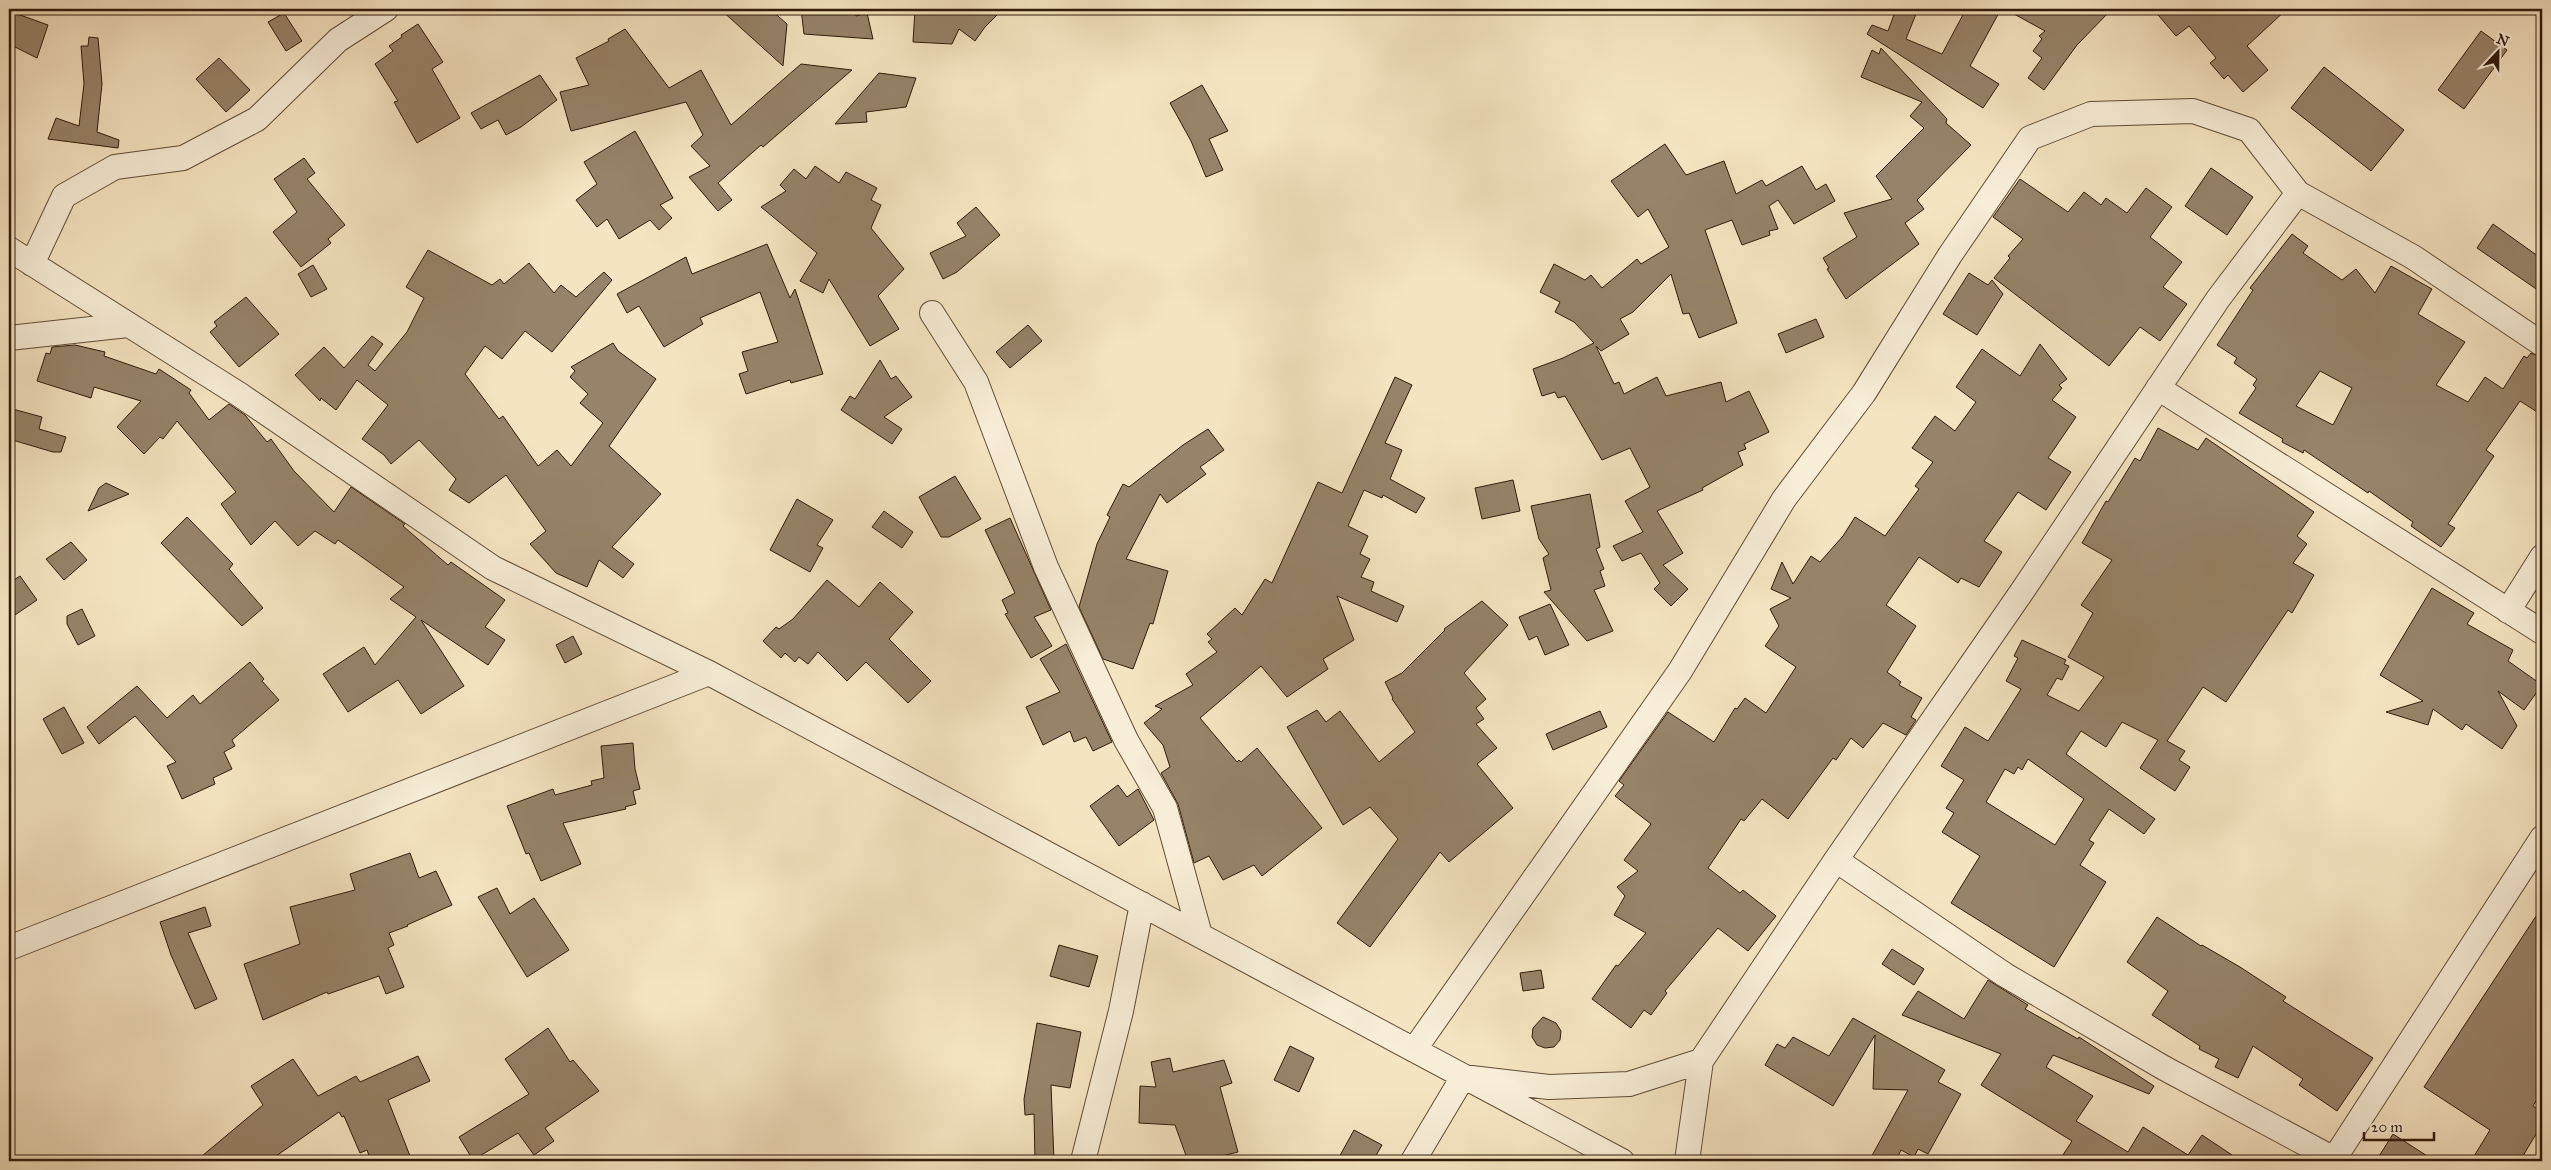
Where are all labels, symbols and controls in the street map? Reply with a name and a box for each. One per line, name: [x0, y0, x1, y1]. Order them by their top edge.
north arrow: [2474, 28, 2524, 78]
text: N: [2494, 30, 2511, 51]
scale bar: [2364, 1110, 2434, 1142]
text: 20 m: [2371, 1118, 2403, 1136]

